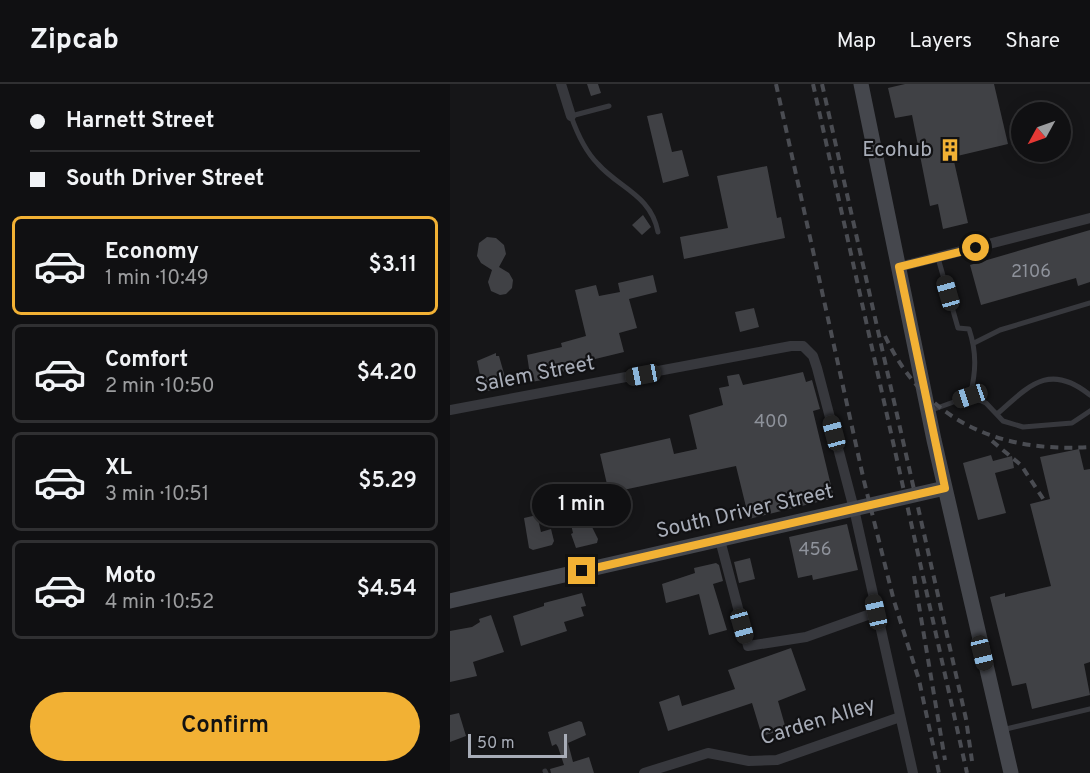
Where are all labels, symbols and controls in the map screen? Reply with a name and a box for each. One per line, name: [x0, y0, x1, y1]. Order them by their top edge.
text: Zipcab: [30, 23, 119, 59]
text: Map: [837, 28, 876, 55]
text: Layers: [909, 28, 972, 55]
text: Share: [1005, 28, 1060, 55]
north arrow: [1011, 102, 1071, 162]
map controls: [1011, 102, 1071, 162]
text: Harnett Street: [66, 108, 214, 135]
place label: Ecohub: [862, 137, 932, 164]
building icon: Ecohub: [937, 137, 963, 163]
text: South Driver Street: [66, 166, 264, 193]
route start: [962, 234, 989, 261]
icon: car: [33, 239, 87, 293]
text: Economy: [105, 239, 199, 266]
text: $3.11: [369, 252, 417, 279]
house number: 2106: [1011, 261, 1051, 284]
text: 1 min · 10:49: [105, 266, 209, 292]
car: [934, 273, 962, 313]
icon: car: [33, 347, 87, 401]
text: Comfort: [105, 347, 188, 374]
street label: Salem Street: [473, 350, 597, 400]
text: $4.20: [357, 360, 417, 387]
car: [624, 363, 662, 387]
text: 2 min · 10:50: [105, 374, 215, 400]
car: [950, 382, 990, 410]
house number: 400: [754, 411, 788, 434]
car: [821, 413, 847, 453]
icon: car: [33, 455, 87, 509]
text: XL: [105, 455, 132, 482]
text: $5.29: [358, 468, 417, 495]
street label: South Driver Street: [654, 478, 836, 546]
text: 3 min · 10:51: [105, 482, 209, 508]
callout: 1 min: [532, 484, 632, 526]
text: 1 min: [558, 492, 605, 518]
house number: 456: [798, 539, 832, 562]
route end: [568, 557, 595, 584]
icon: car: [33, 563, 87, 617]
text: Moto: [105, 563, 156, 590]
text: $4.54: [357, 576, 417, 603]
text: 4 min · 10:52: [105, 590, 214, 616]
car: [863, 592, 889, 632]
car: [728, 606, 756, 646]
car: [969, 633, 995, 673]
button: Confirm: [30, 692, 420, 761]
street label: Carden Alley: [757, 692, 879, 752]
scale bar: [468, 731, 567, 758]
text: 50 m: [477, 734, 515, 754]

